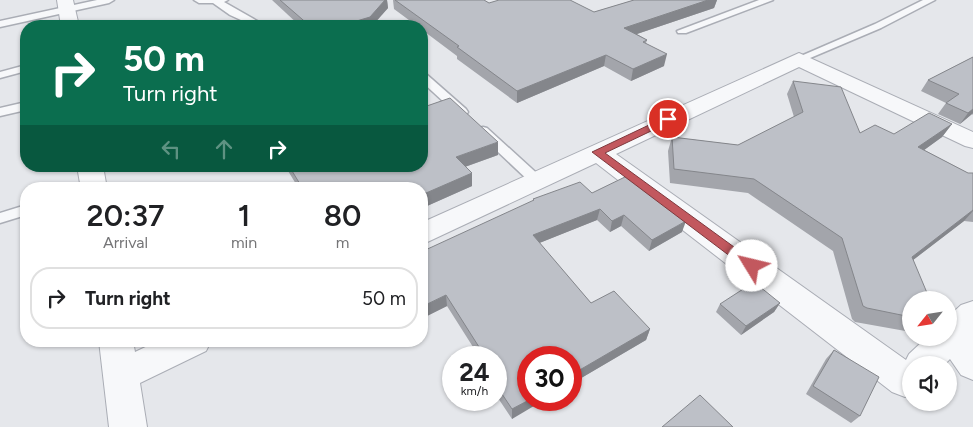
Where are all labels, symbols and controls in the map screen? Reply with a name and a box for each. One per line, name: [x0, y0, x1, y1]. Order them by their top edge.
text: 50 m: [123, 38, 205, 80]
icon: right: [40, 40, 105, 105]
text: Turn right: [123, 80, 218, 107]
pin: [647, 98, 689, 140]
icon: arrive: [654, 105, 682, 133]
icon: left: [157, 135, 185, 163]
icon: ahead: [210, 135, 238, 163]
icon: right: [263, 135, 291, 163]
text: 20:37: [87, 197, 164, 234]
text: 1: [238, 197, 250, 234]
text: 80: [324, 197, 361, 234]
text: Arrival: [103, 233, 148, 252]
text: min: [231, 233, 257, 252]
text: m: [336, 233, 349, 252]
position arrow: [725, 239, 777, 291]
icon: right: [42, 284, 70, 312]
text: Turn right: [85, 287, 171, 310]
text: 50 m: [362, 287, 406, 310]
north arrow: [902, 291, 958, 346]
map controls: [902, 291, 957, 411]
speed limit sign: 30: [517, 346, 582, 411]
button: sound: [902, 356, 957, 411]
text: 24: [459, 357, 490, 387]
text: km/h: [461, 384, 488, 398]

